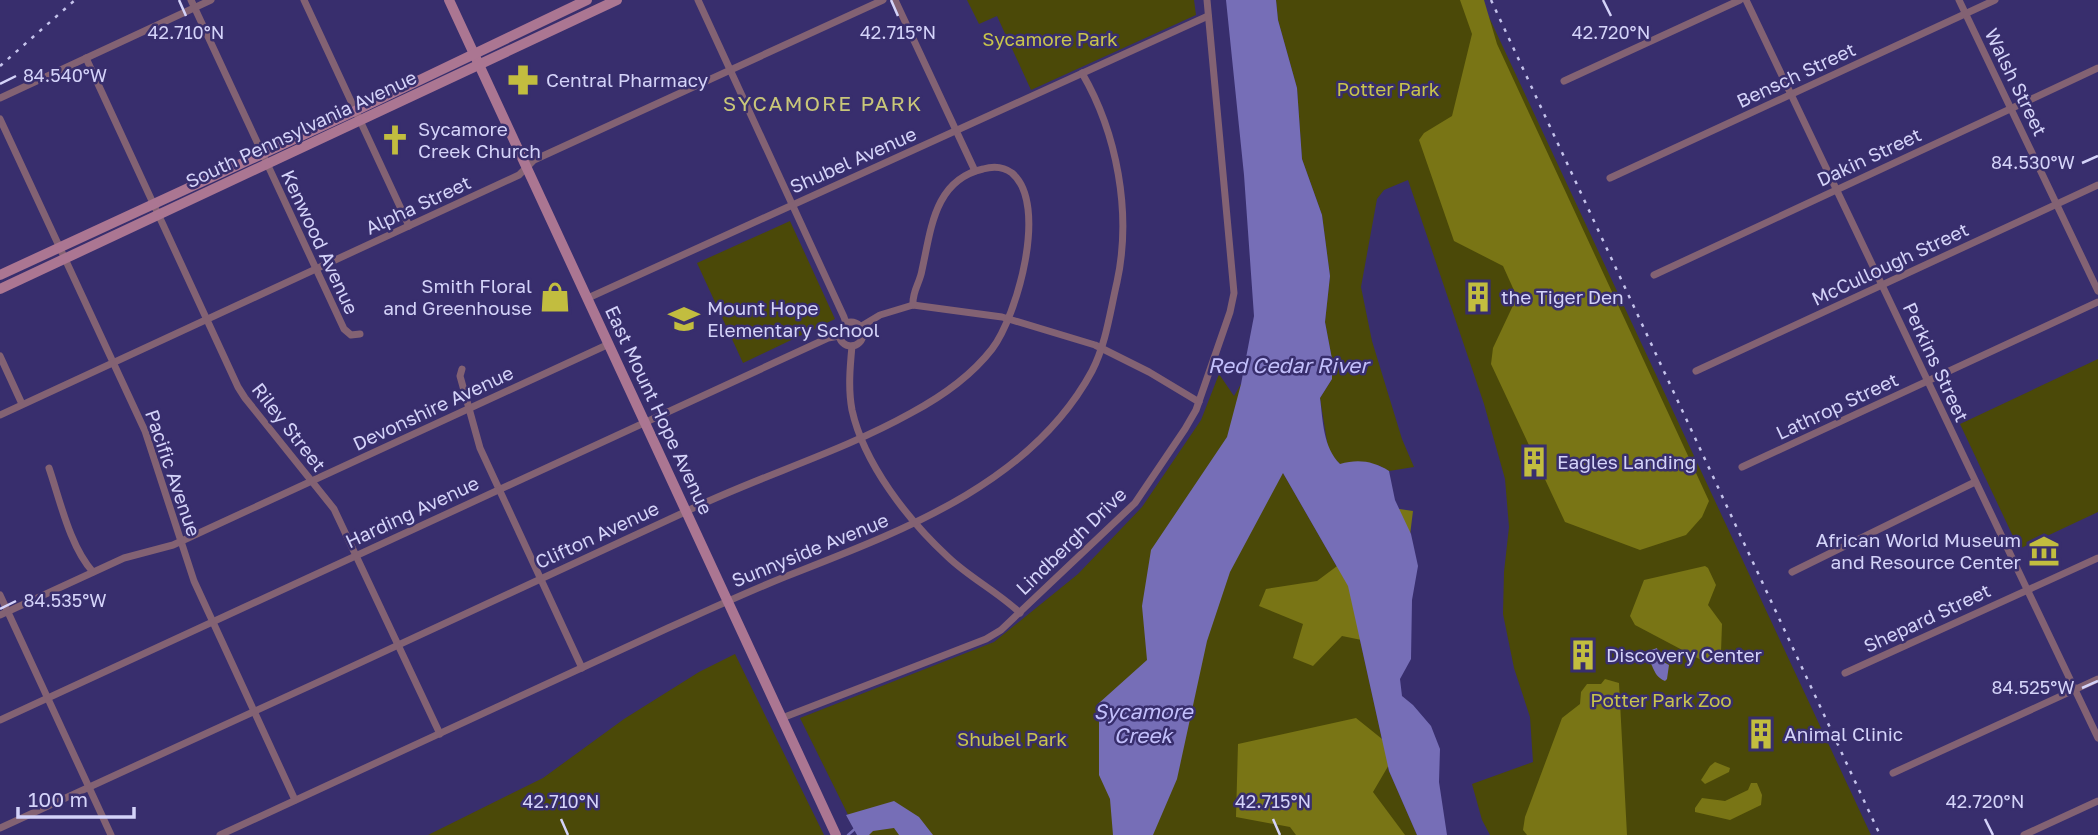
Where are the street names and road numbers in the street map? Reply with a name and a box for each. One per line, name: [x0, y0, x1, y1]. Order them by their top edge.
street label: Walsh Street: [1980, 24, 2052, 139]
street label: Bensch Street: [1733, 37, 1859, 112]
street label: South Pennsylvania Avenue: [182, 65, 420, 192]
street label: Shubel Avenue: [786, 121, 920, 198]
street label: Dakin Street: [1813, 122, 1925, 191]
street label: Kenwood Avenue: [277, 166, 364, 318]
street label: Alpha Street: [361, 170, 474, 239]
street label: McCullough Street: [1808, 217, 1972, 310]
street label: Perkins Street: [1899, 298, 1974, 425]
street label: East Mount Hope Avenue: [601, 302, 718, 518]
street label: Devonshire Avenue: [349, 360, 517, 455]
street label: Lathrop Street: [1772, 367, 1902, 444]
street label: Riley Street: [248, 378, 331, 476]
street label: Pacific Avenue: [141, 406, 206, 539]
street label: Harding Avenue: [342, 471, 482, 552]
street label: Lindbergh Drive: [1011, 482, 1131, 599]
street label: Clifton Avenue: [531, 496, 662, 573]
street label: Sunnyside Avenue: [728, 508, 892, 591]
street label: Shepard Street: [1860, 578, 1994, 657]

